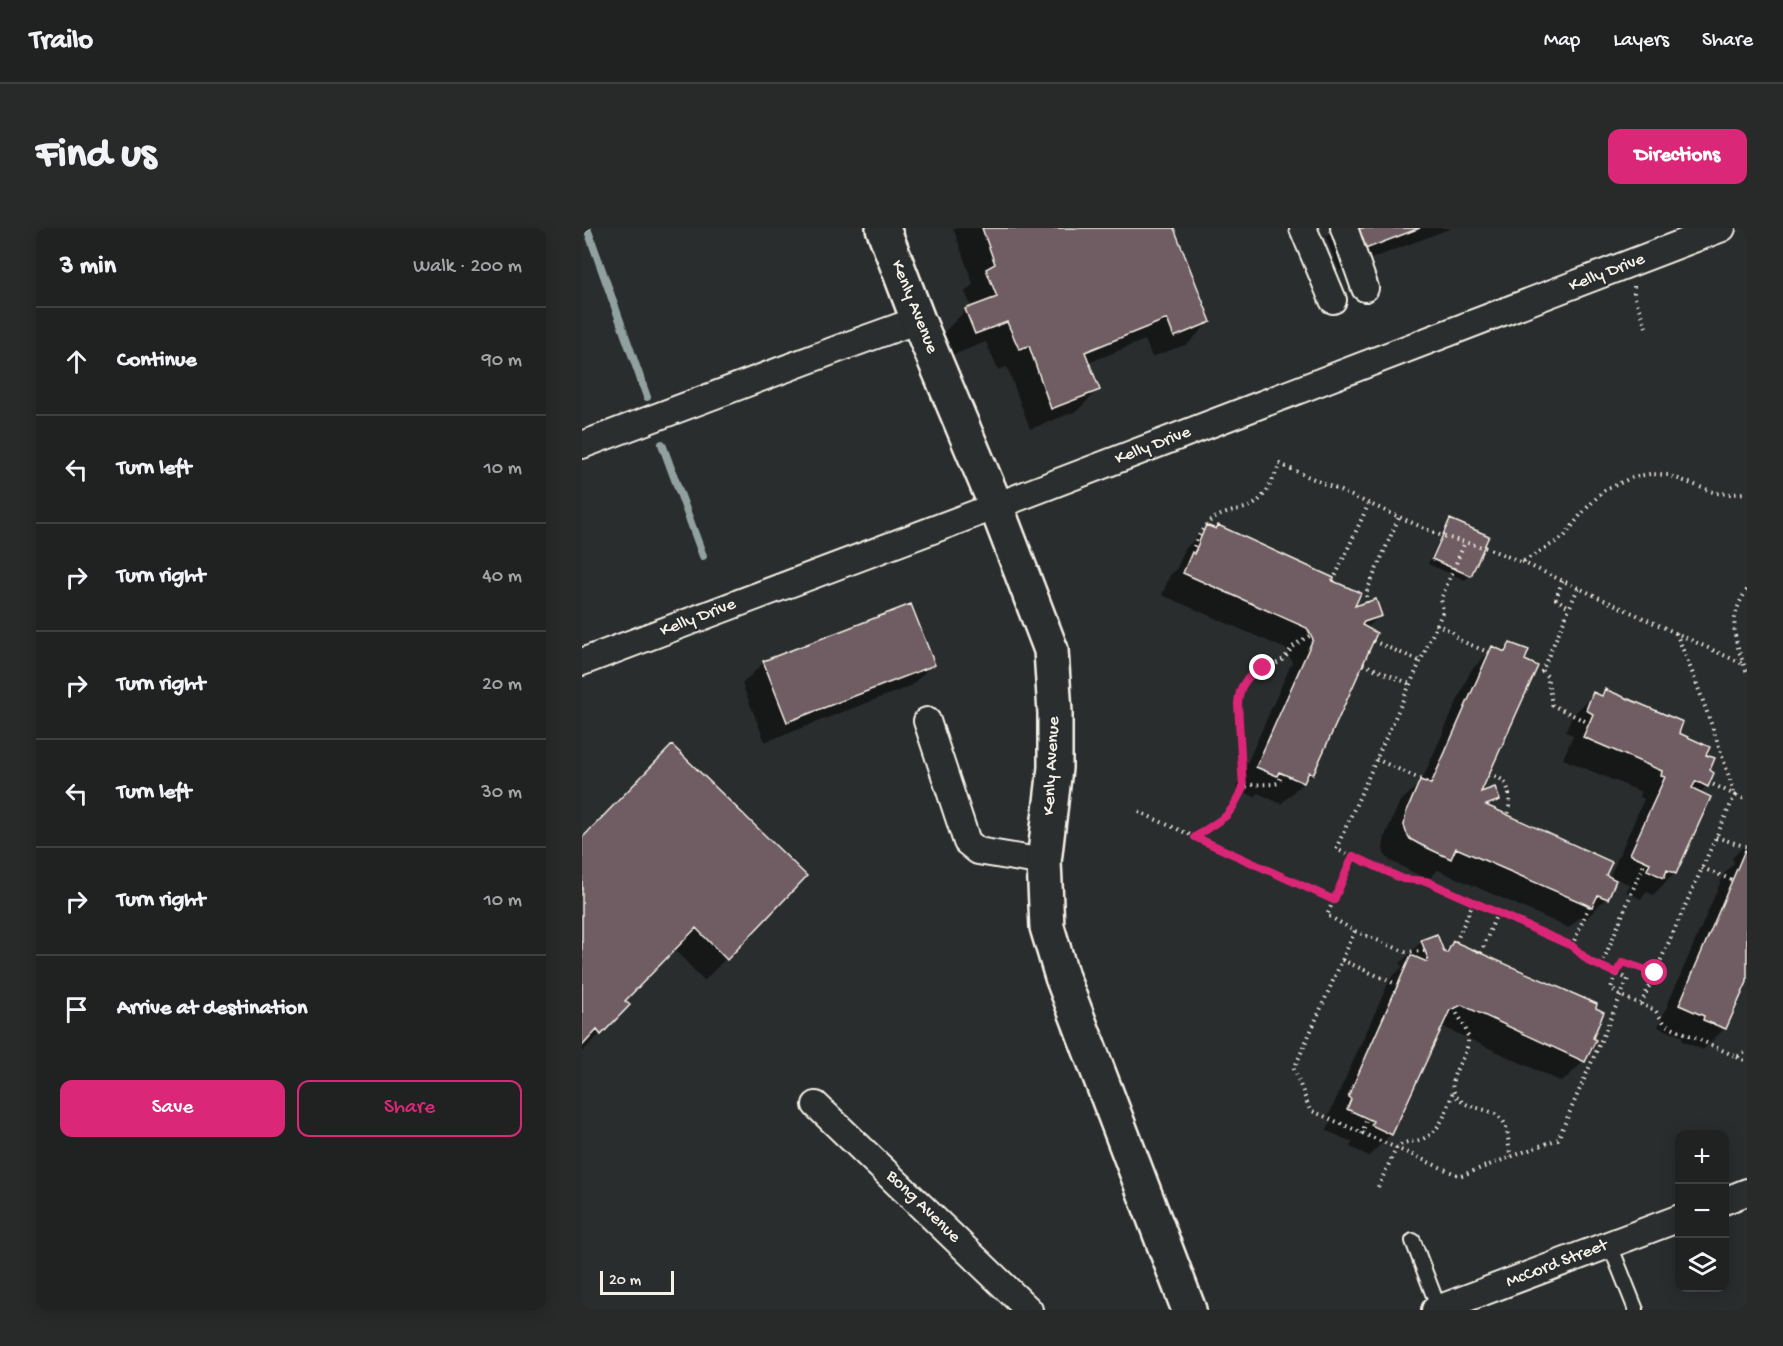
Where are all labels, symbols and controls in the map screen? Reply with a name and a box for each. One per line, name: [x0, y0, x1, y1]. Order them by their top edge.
text: Trailo: [30, 25, 93, 58]
text: Map: [1544, 29, 1580, 54]
text: Layers: [1613, 29, 1669, 54]
text: Share: [1702, 29, 1753, 54]
button: Directions: [1608, 129, 1747, 184]
text: Find us: [36, 132, 156, 181]
street label: Kelly Drive: [1566, 249, 1649, 297]
text: 3 min: [60, 252, 116, 283]
text: Walk · 200 m: [413, 256, 522, 279]
street label: Kenly Avenue: [886, 257, 943, 357]
icon: ahead: [60, 345, 93, 378]
text: Continue: [117, 348, 197, 374]
text: 90 m: [482, 350, 522, 373]
street label: Kelly Drive: [1112, 422, 1195, 470]
icon: left: [60, 453, 93, 486]
text: Turn left: [117, 456, 191, 482]
text: 10 m: [484, 458, 522, 481]
icon: right: [60, 561, 93, 594]
text: Turn right: [117, 564, 205, 590]
text: 40 m: [482, 566, 522, 589]
street label: Kelly Drive: [657, 594, 740, 642]
route end: [1249, 654, 1275, 680]
icon: right: [60, 669, 93, 702]
text: Turn right: [117, 672, 205, 698]
text: 20 m: [482, 674, 522, 697]
street label: Kenly Avenue: [1039, 715, 1065, 816]
icon: left: [60, 777, 93, 810]
text: Turn left: [117, 780, 191, 806]
text: 30 m: [481, 782, 522, 805]
icon: right: [60, 885, 93, 918]
text: Turn right: [117, 888, 205, 914]
text: 10 m: [484, 890, 522, 913]
route start: [1641, 959, 1667, 985]
icon: arrive: [60, 993, 93, 1026]
text: Arrive at destination: [117, 996, 307, 1022]
button: Save: [60, 1080, 285, 1137]
button: Share: [297, 1080, 522, 1137]
map controls: [1675, 1130, 1729, 1292]
button: +: [1675, 1130, 1729, 1184]
street label: Bong Avenue: [881, 1166, 965, 1248]
button: −: [1675, 1184, 1729, 1238]
street label: McCord Street: [1503, 1234, 1612, 1293]
button: layers: [1675, 1238, 1729, 1292]
scale bar: [600, 1268, 674, 1296]
text: 20 m: [609, 1272, 641, 1291]

